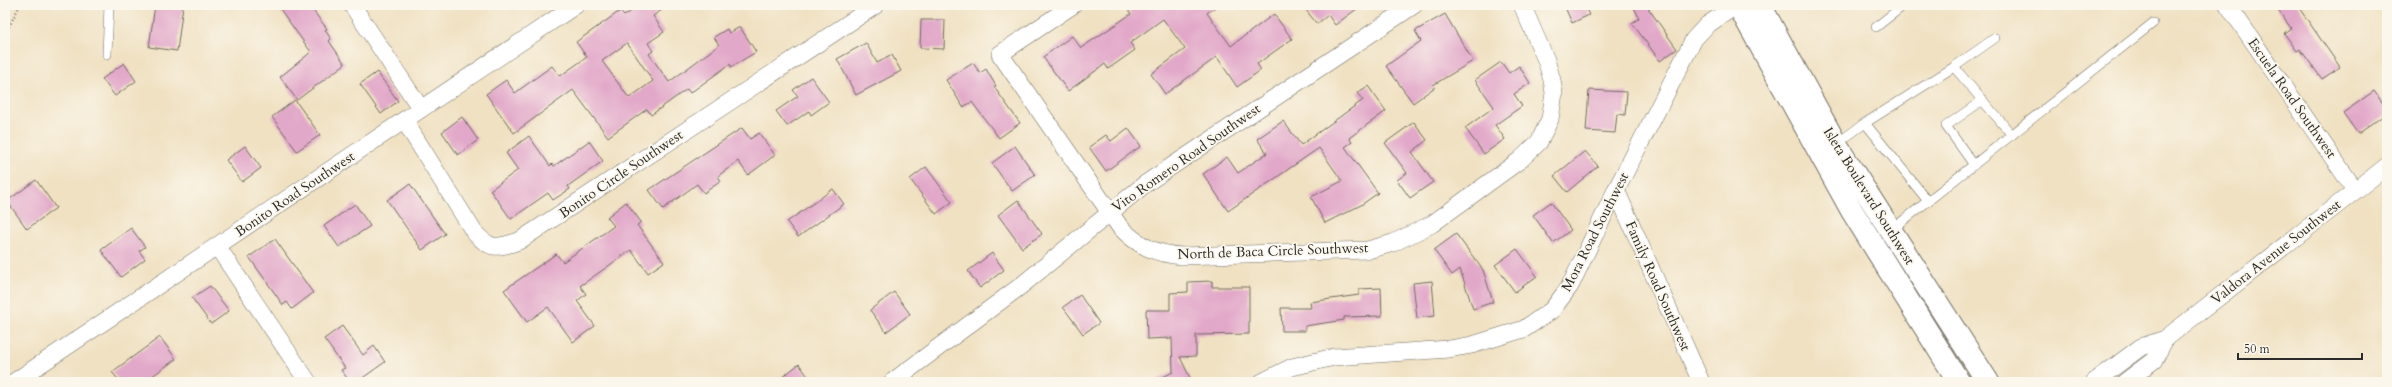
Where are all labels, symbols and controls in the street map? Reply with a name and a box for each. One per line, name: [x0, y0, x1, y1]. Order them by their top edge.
street label: Escuela Road Southwest: [2243, 34, 2341, 162]
street label: Vito Romero Road Southwest: [1108, 99, 1265, 217]
street label: Isleta Boulevard Southwest: [1819, 124, 1919, 269]
street label: Bonito Circle Southwest: [555, 125, 687, 223]
street label: Bonito Road Southwest: [232, 147, 359, 241]
street label: Mora Road Southwest: [1557, 169, 1634, 295]
street label: Valdora Avenue Southwest: [2207, 195, 2345, 309]
street label: Family Road Southwest: [1621, 218, 1695, 354]
street label: North de Baca Circle Southwest: [1177, 238, 1369, 264]
scale bar: [2238, 335, 2362, 361]
text: 50 m: [2244, 341, 2271, 357]

